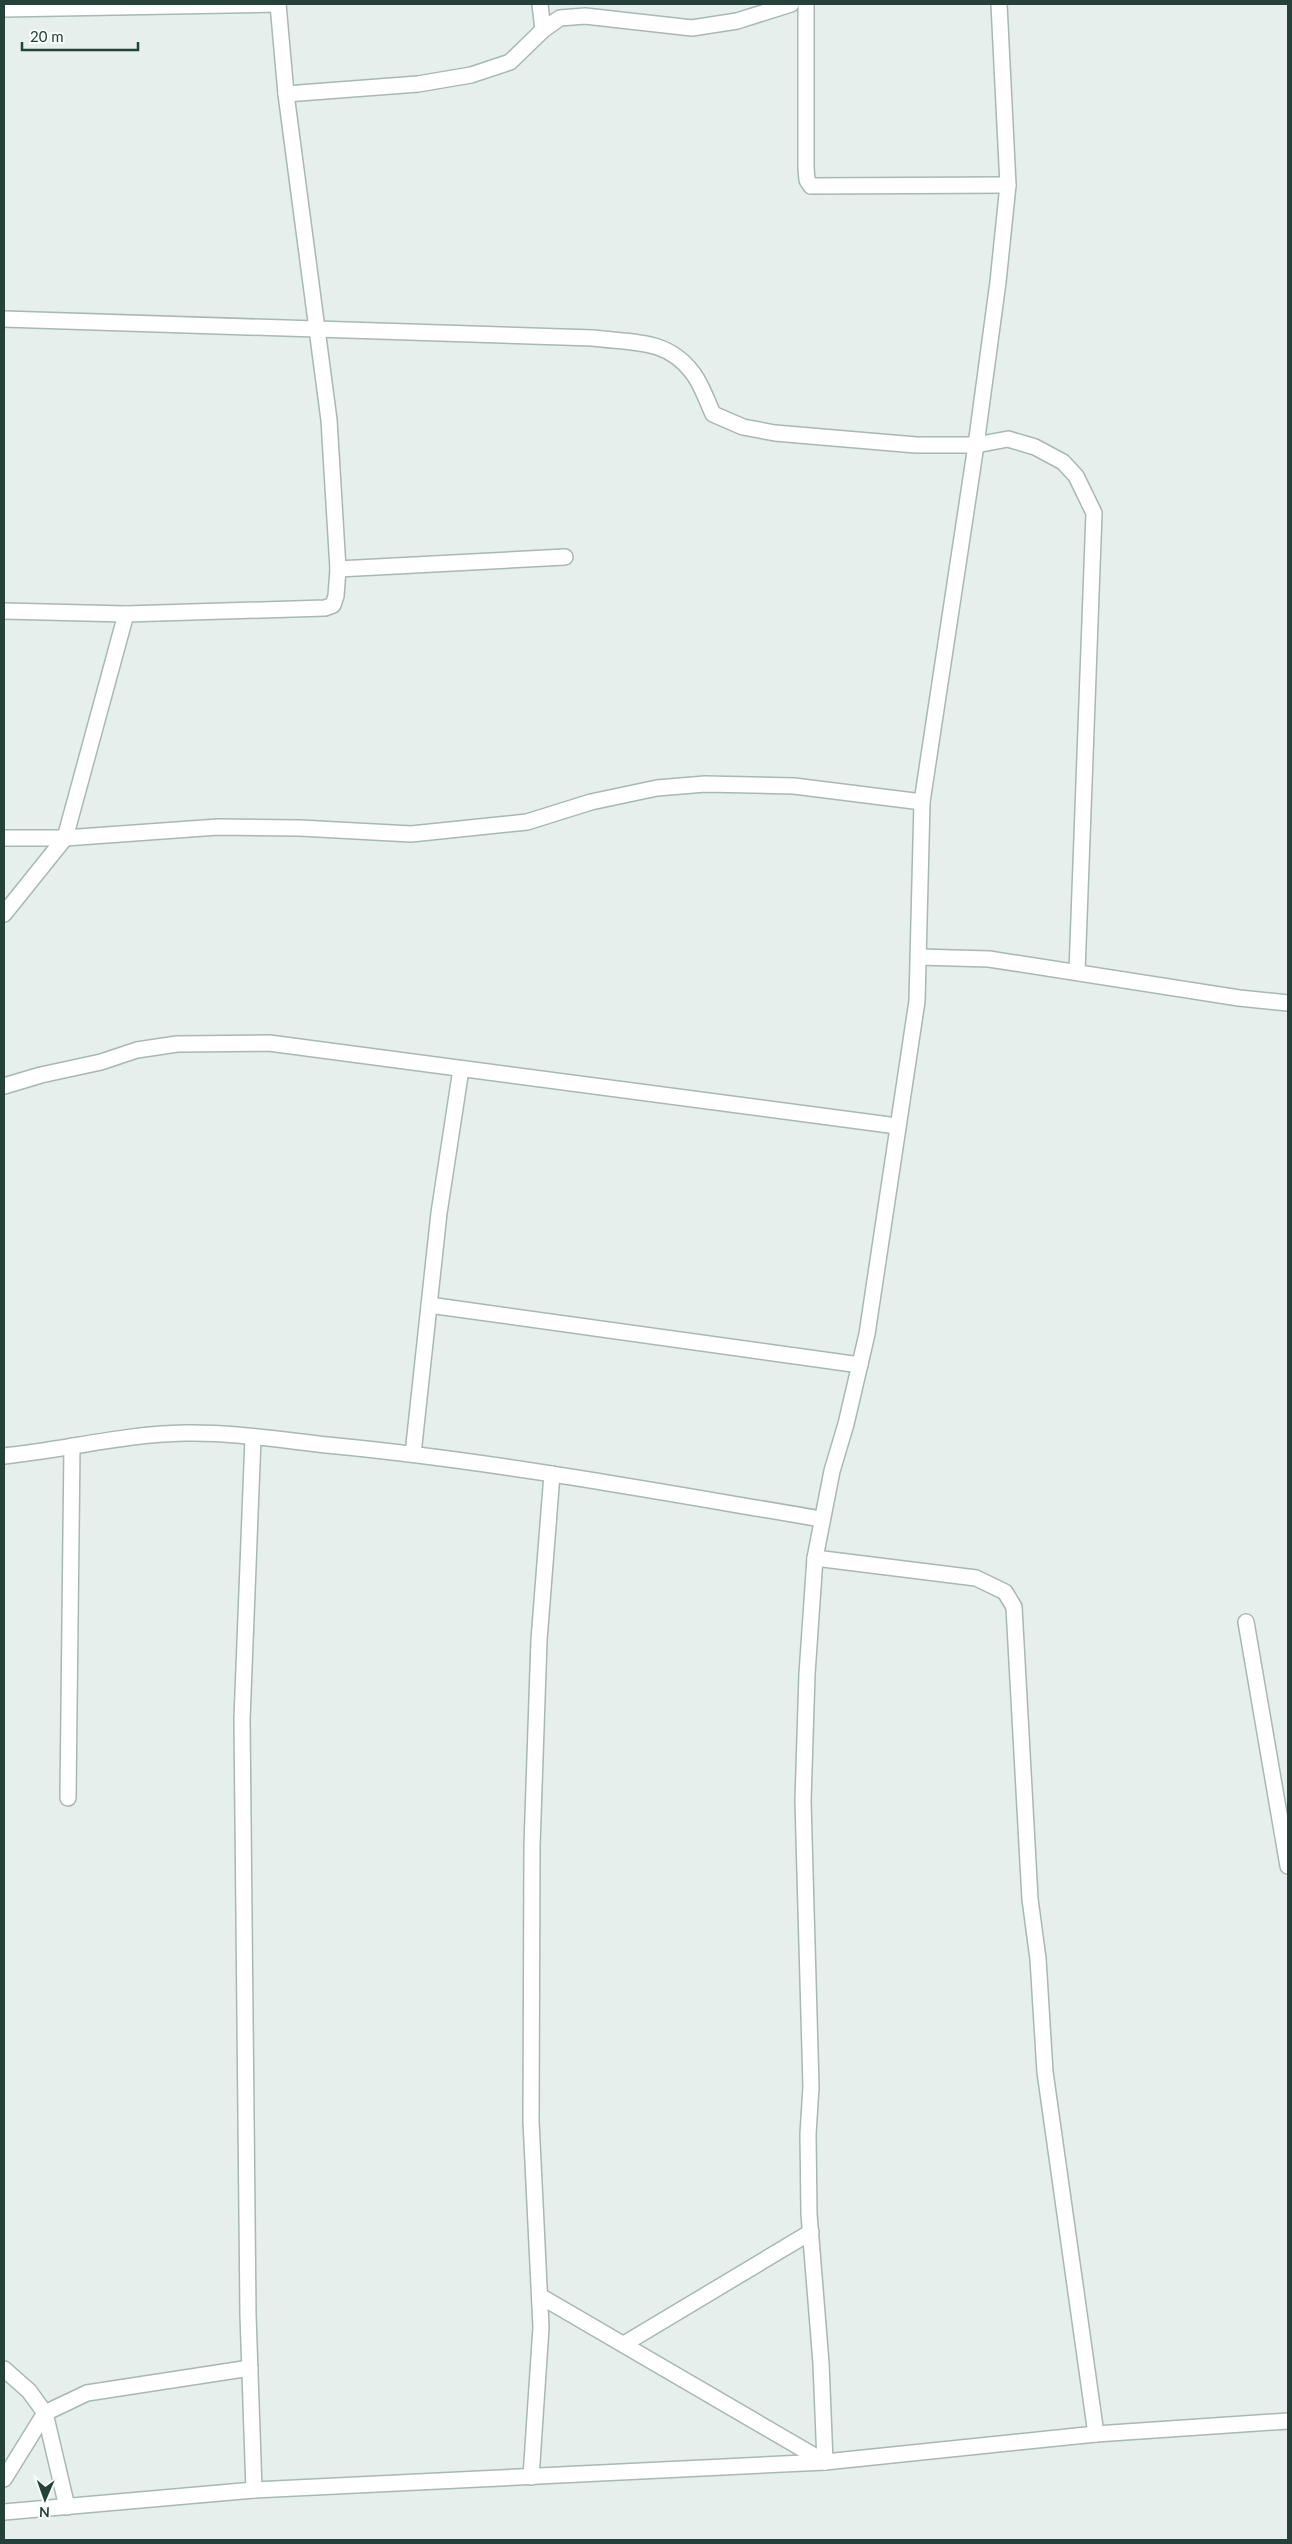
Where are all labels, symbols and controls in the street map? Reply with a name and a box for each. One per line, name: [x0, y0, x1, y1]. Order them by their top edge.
scale bar: [22, 20, 139, 52]
text: 20 m: [30, 27, 64, 45]
north arrow: [20, 2474, 70, 2524]
text: N: [39, 2504, 50, 2521]

